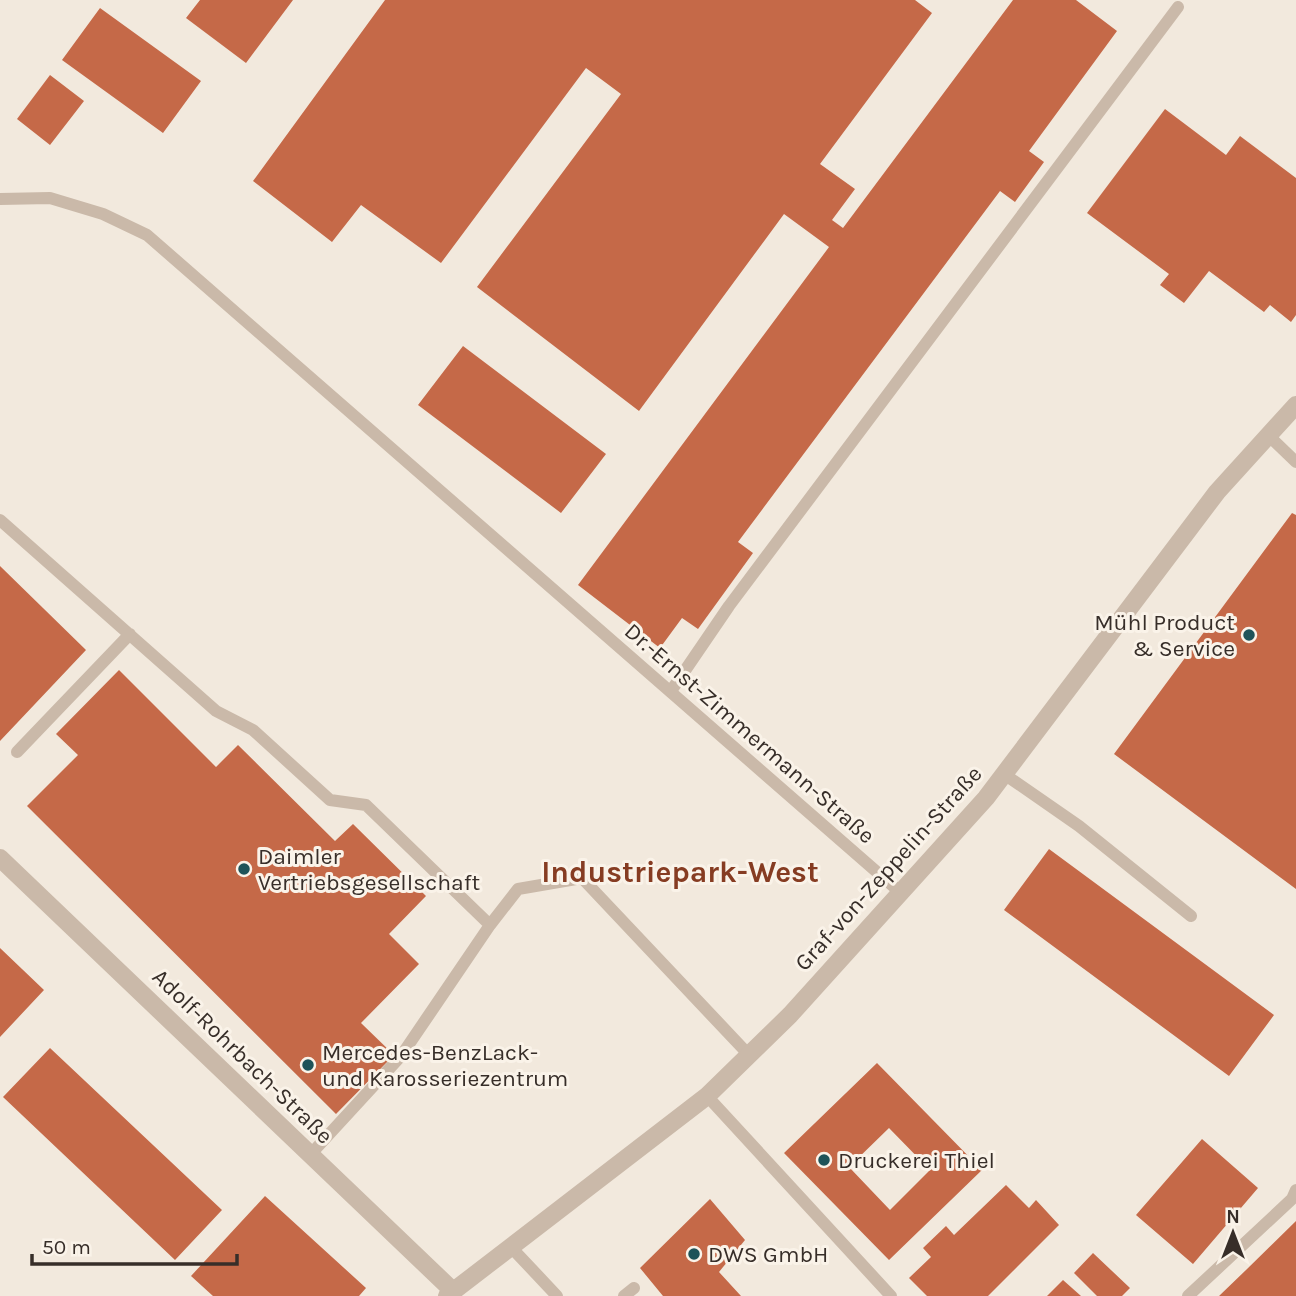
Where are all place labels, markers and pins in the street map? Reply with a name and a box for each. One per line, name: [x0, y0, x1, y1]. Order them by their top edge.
place label: Mühl Product & Service: [1094, 609, 1235, 662]
marker: Mühl Product & Service: [1241, 627, 1257, 643]
place label: Daimler Vertriebsgesellschaft: [258, 843, 481, 896]
marker: Daimler Vertriebsgesellschaft: [236, 861, 252, 877]
place label: Mercedes-BenzLack- und Karosseriezentrum: [322, 1039, 568, 1092]
marker: Mercedes-BenzLack- und Karosseriezentrum: [300, 1057, 316, 1073]
place label: Druckerei Thiel: [838, 1147, 995, 1174]
marker: Druckerei Thiel: [816, 1152, 832, 1168]
place label: DWS GmbH: [708, 1241, 828, 1268]
marker: DWS GmbH: [686, 1246, 702, 1262]

